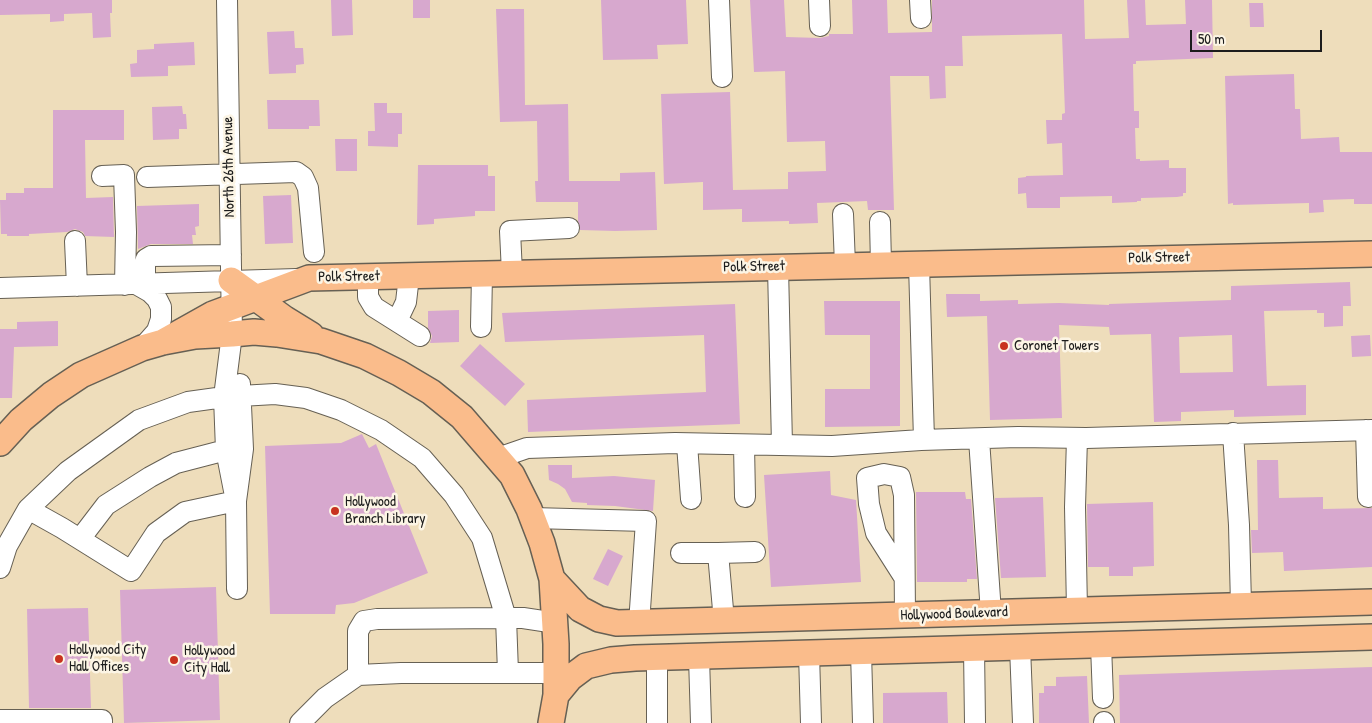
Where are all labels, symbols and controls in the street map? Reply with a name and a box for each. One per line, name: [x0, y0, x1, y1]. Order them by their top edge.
scale bar: [1192, 20, 1324, 52]
text: 50 m: [1198, 28, 1225, 49]
street label: North 26th Avenue: [219, 117, 239, 217]
street label: Polk Street: [1128, 248, 1190, 268]
street label: Polk Street: [723, 257, 785, 277]
street label: Polk Street: [318, 267, 380, 287]
place label: Coronet Towers: [1014, 337, 1099, 355]
marker: Coronet Towers: [998, 340, 1010, 352]
place label: Hollywood Branch Library: [345, 493, 426, 528]
marker: Hollywood Branch Library: [329, 505, 341, 517]
street label: Hollywood Boulevard: [900, 603, 1008, 625]
place label: Hollywood City Hall Offices: [69, 641, 146, 676]
place label: Hollywood City Hall: [184, 642, 235, 677]
marker: Hollywood City Hall Offices: [53, 653, 65, 665]
marker: Hollywood City Hall: [168, 654, 180, 666]

